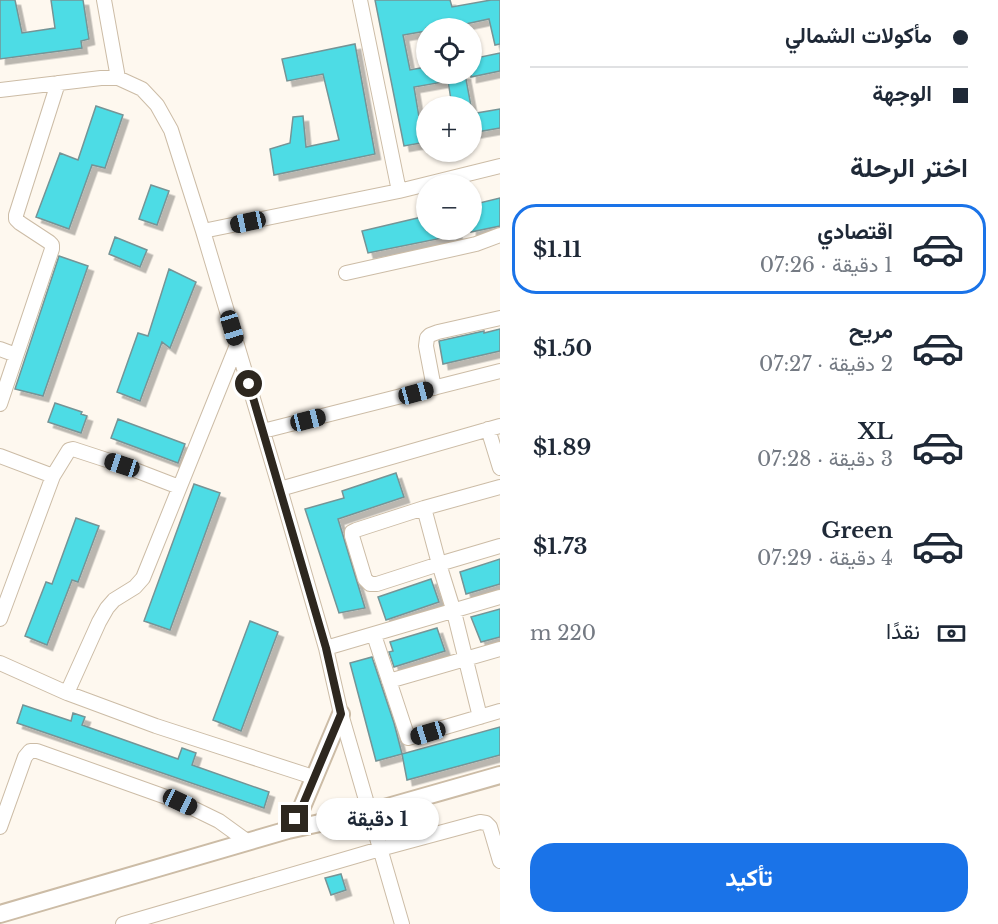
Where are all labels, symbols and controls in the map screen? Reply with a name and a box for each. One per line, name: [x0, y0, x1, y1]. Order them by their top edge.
map controls: [416, 18, 482, 240]
button: locate: [416, 18, 482, 84]
text: مأكولات الشمالي: [785, 22, 932, 49]
text: الوجهة: [872, 80, 932, 107]
button: +: [416, 96, 482, 162]
text: اختر الرحلة: [850, 151, 968, 184]
button: −: [416, 174, 482, 240]
car: [229, 209, 267, 235]
text: اقتصادي: [817, 218, 893, 245]
icon: car: [911, 222, 965, 276]
text: $1.11: [533, 236, 582, 263]
text: 1 دقيقة · 07:26: [760, 253, 893, 277]
car: [218, 308, 246, 348]
text: مريح: [849, 317, 893, 344]
icon: car: [911, 321, 965, 375]
text: $1.50: [533, 335, 592, 362]
text: 2 دقيقة · 07:27: [759, 352, 893, 376]
route start: [235, 370, 262, 397]
car: [396, 380, 436, 406]
car: [288, 407, 328, 433]
text: XL: [858, 418, 893, 445]
icon: car: [911, 420, 965, 474]
text: $1.89: [533, 434, 591, 461]
text: 3 دقيقة · 07:28: [757, 447, 893, 471]
car: [102, 451, 142, 479]
text: Green: [821, 517, 893, 544]
icon: car: [911, 519, 965, 573]
text: $1.73: [533, 533, 588, 560]
text: 4 دقيقة · 07:29: [757, 546, 893, 570]
icon: cash: [935, 617, 968, 650]
text: نقدًا: [886, 618, 920, 645]
text: 220 m: [530, 621, 596, 645]
car: [408, 719, 448, 747]
car: [160, 786, 200, 818]
callout: 1 دقيقة: [316, 798, 439, 840]
route end: [281, 805, 308, 832]
text: 1 دقيقة: [347, 807, 408, 831]
button: تأكيد: [530, 843, 968, 912]

